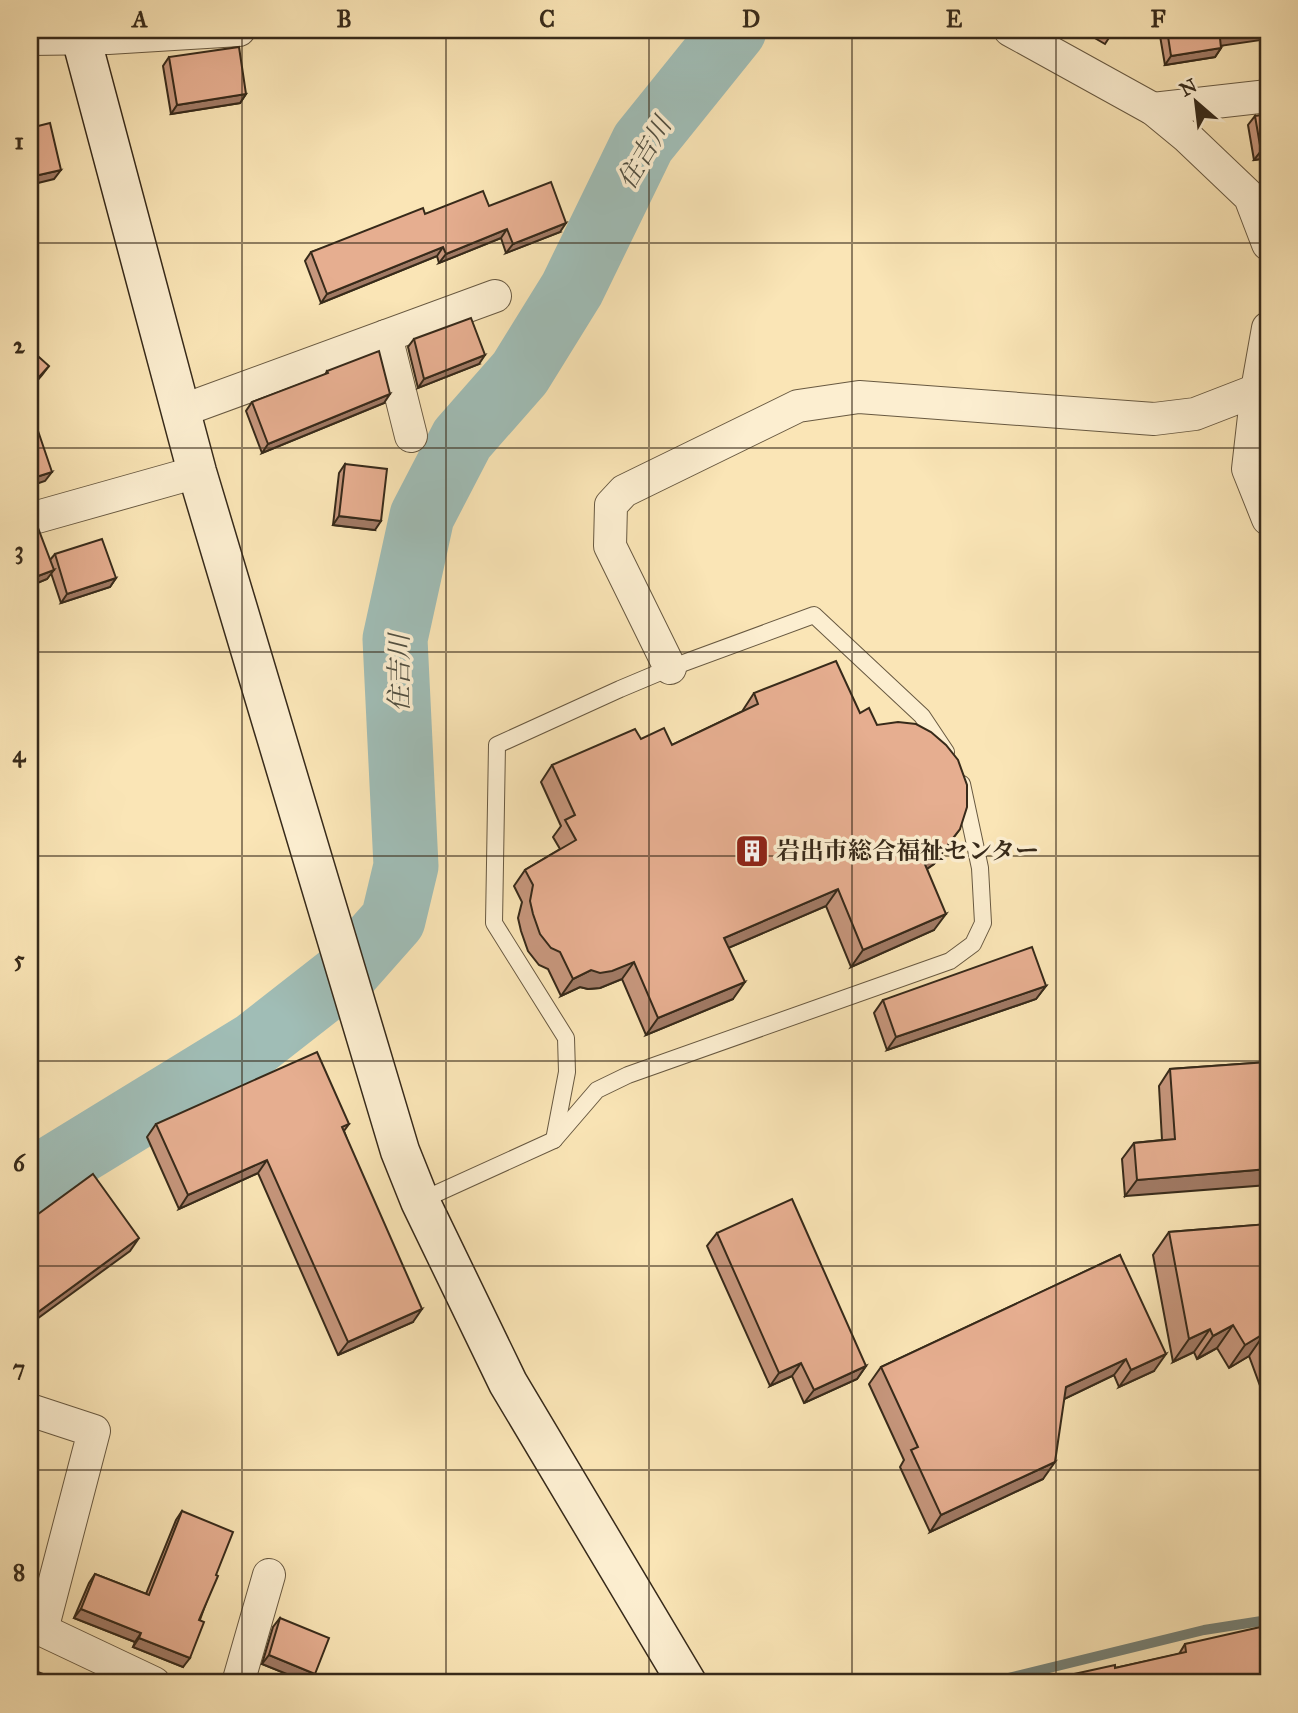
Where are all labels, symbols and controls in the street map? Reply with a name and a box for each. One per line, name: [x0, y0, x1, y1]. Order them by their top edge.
text: A: [130, 5, 148, 33]
text: B: [336, 5, 352, 33]
text: C: [539, 5, 555, 33]
text: D: [742, 5, 760, 33]
text: E: [946, 5, 963, 33]
text: F: [1150, 5, 1166, 33]
north arrow: [1162, 66, 1232, 136]
text: N: [1176, 73, 1201, 101]
water label: 住吉川: [610, 109, 679, 195]
text: 1: [14, 127, 24, 155]
text: 2: [13, 331, 25, 359]
text: 3: [14, 536, 24, 565]
water label: 住吉川: [383, 631, 415, 712]
text: 4: [13, 740, 27, 768]
building icon: 岩出市総合福祉センター: [733, 832, 771, 870]
place label: 岩出市総合福祉センター: [776, 836, 1039, 866]
text: 5: [14, 945, 25, 973]
text: 6: [13, 1149, 26, 1177]
text: 7: [13, 1354, 25, 1382]
text: 8: [13, 1558, 25, 1586]

